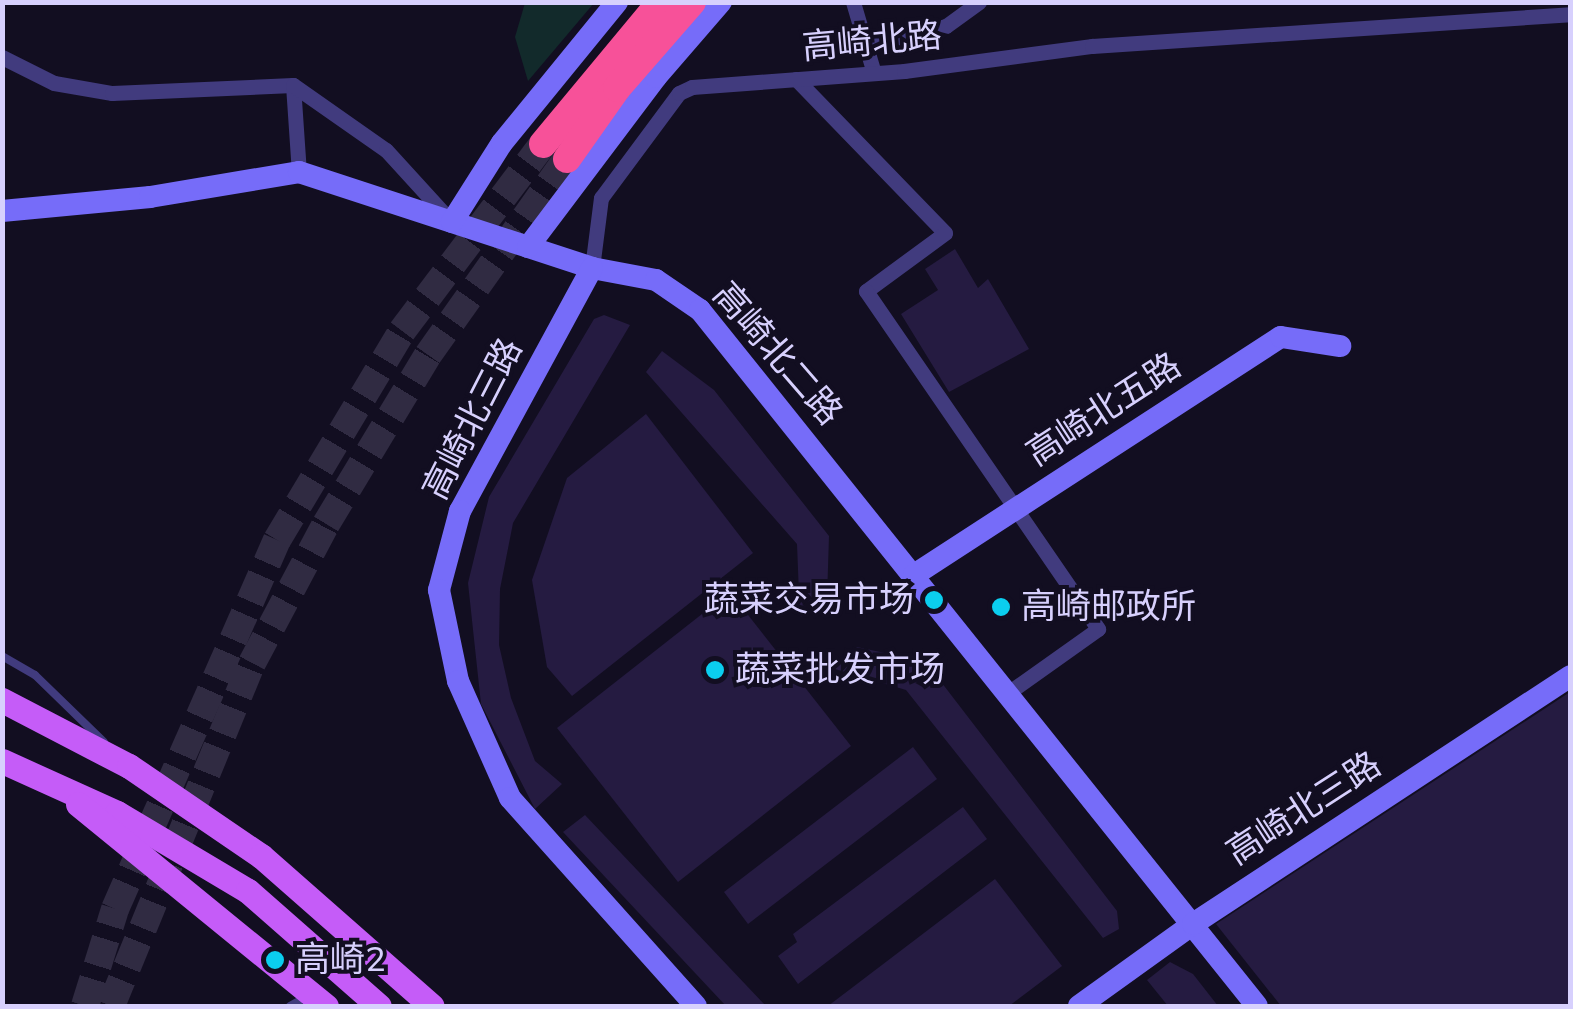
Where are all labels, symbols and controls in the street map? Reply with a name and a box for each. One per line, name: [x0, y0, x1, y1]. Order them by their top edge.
street label: 高崎北路: [800, 15, 944, 69]
street label: 高崎北二路: [704, 274, 850, 434]
street label: 高崎北三路: [415, 332, 531, 506]
street label: 高崎北五路: [1019, 345, 1189, 475]
place label: 蔬菜交易市场: [704, 579, 914, 621]
place label: 高崎邮政所: [1021, 586, 1196, 628]
marker: 蔬菜交易市场: [923, 589, 945, 611]
marker: 高崎邮政所: [990, 596, 1012, 618]
place label: 蔬菜批发市场: [735, 649, 945, 691]
marker: 蔬菜批发市场: [704, 659, 726, 681]
street label: 高崎北三路: [1219, 744, 1389, 874]
place label: 高崎2: [295, 939, 386, 981]
marker: 高崎2: [264, 949, 286, 971]

